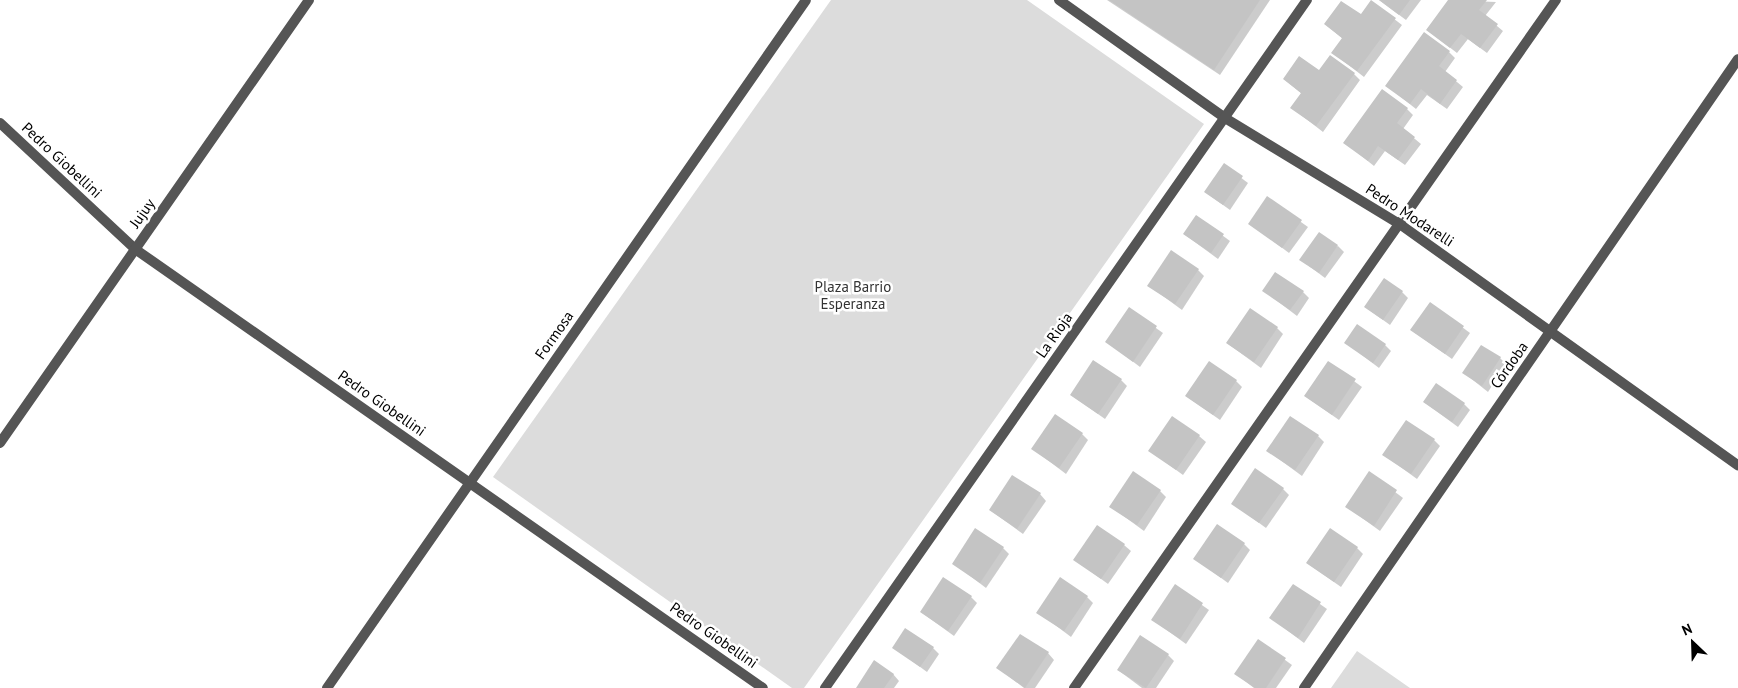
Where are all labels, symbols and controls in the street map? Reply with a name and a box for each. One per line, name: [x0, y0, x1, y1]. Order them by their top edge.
street label: Pedro Giobellini: [18, 118, 106, 202]
street label: Pedro Modarelli: [1362, 180, 1458, 250]
street label: Jujuy: [126, 195, 158, 231]
park label: Plaza Barrio Esperanza: [815, 277, 891, 312]
street label: Formosa: [531, 307, 577, 363]
street label: La Rioja: [1032, 309, 1076, 361]
street label: Córdoba: [1486, 338, 1532, 392]
street label: Pedro Giobellini: [335, 366, 429, 440]
street label: Pedro Giobellini: [667, 598, 761, 672]
north arrow: [1668, 618, 1718, 668]
text: N: [1679, 619, 1695, 639]

